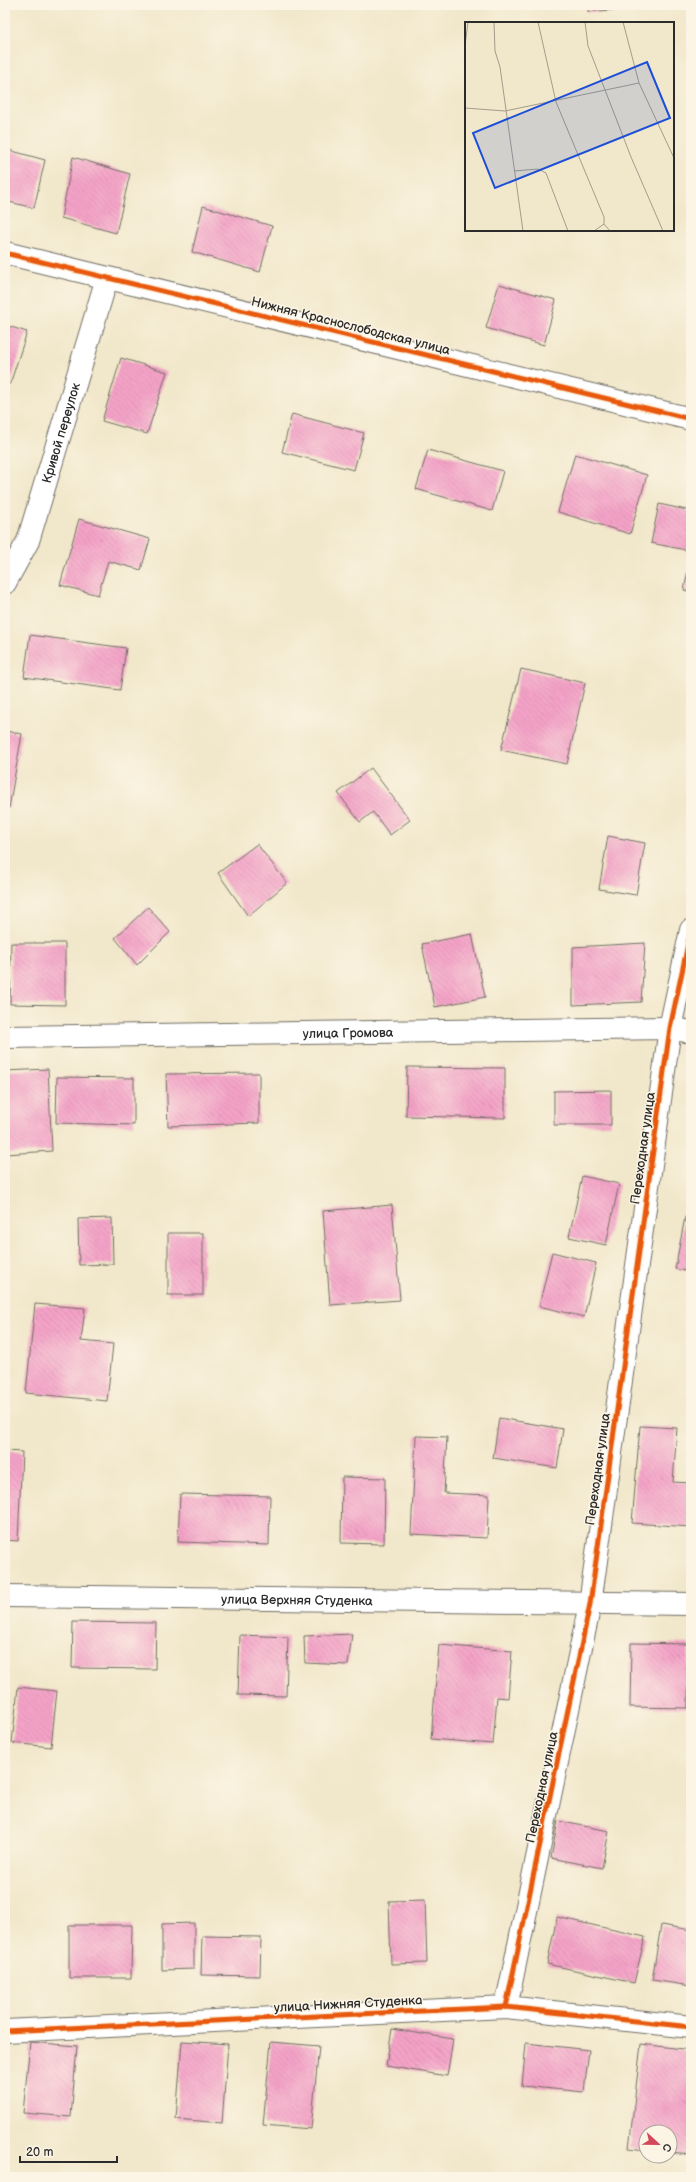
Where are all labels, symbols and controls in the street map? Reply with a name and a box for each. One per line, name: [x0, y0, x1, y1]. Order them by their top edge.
inset map: [465, 22, 674, 231]
street label: Нижняя Краснослободская улица: [250, 293, 452, 359]
street label: Кривой переулок: [39, 381, 84, 485]
street label: улица Громова: [303, 1025, 394, 1042]
street label: Переходная улица: [627, 1091, 659, 1205]
street label: Переходная улица: [582, 1412, 614, 1526]
street label: улица Верхняя Cтуденка: [221, 1592, 373, 1609]
street label: Переходная улица: [522, 1730, 562, 1844]
street label: улица Нижняя Cтуденкa: [273, 1992, 423, 2016]
north arrow: [638, 2124, 678, 2164]
scale bar: [20, 2138, 117, 2164]
text: С: [659, 2142, 674, 2154]
text: 20 m: [26, 2145, 53, 2160]

